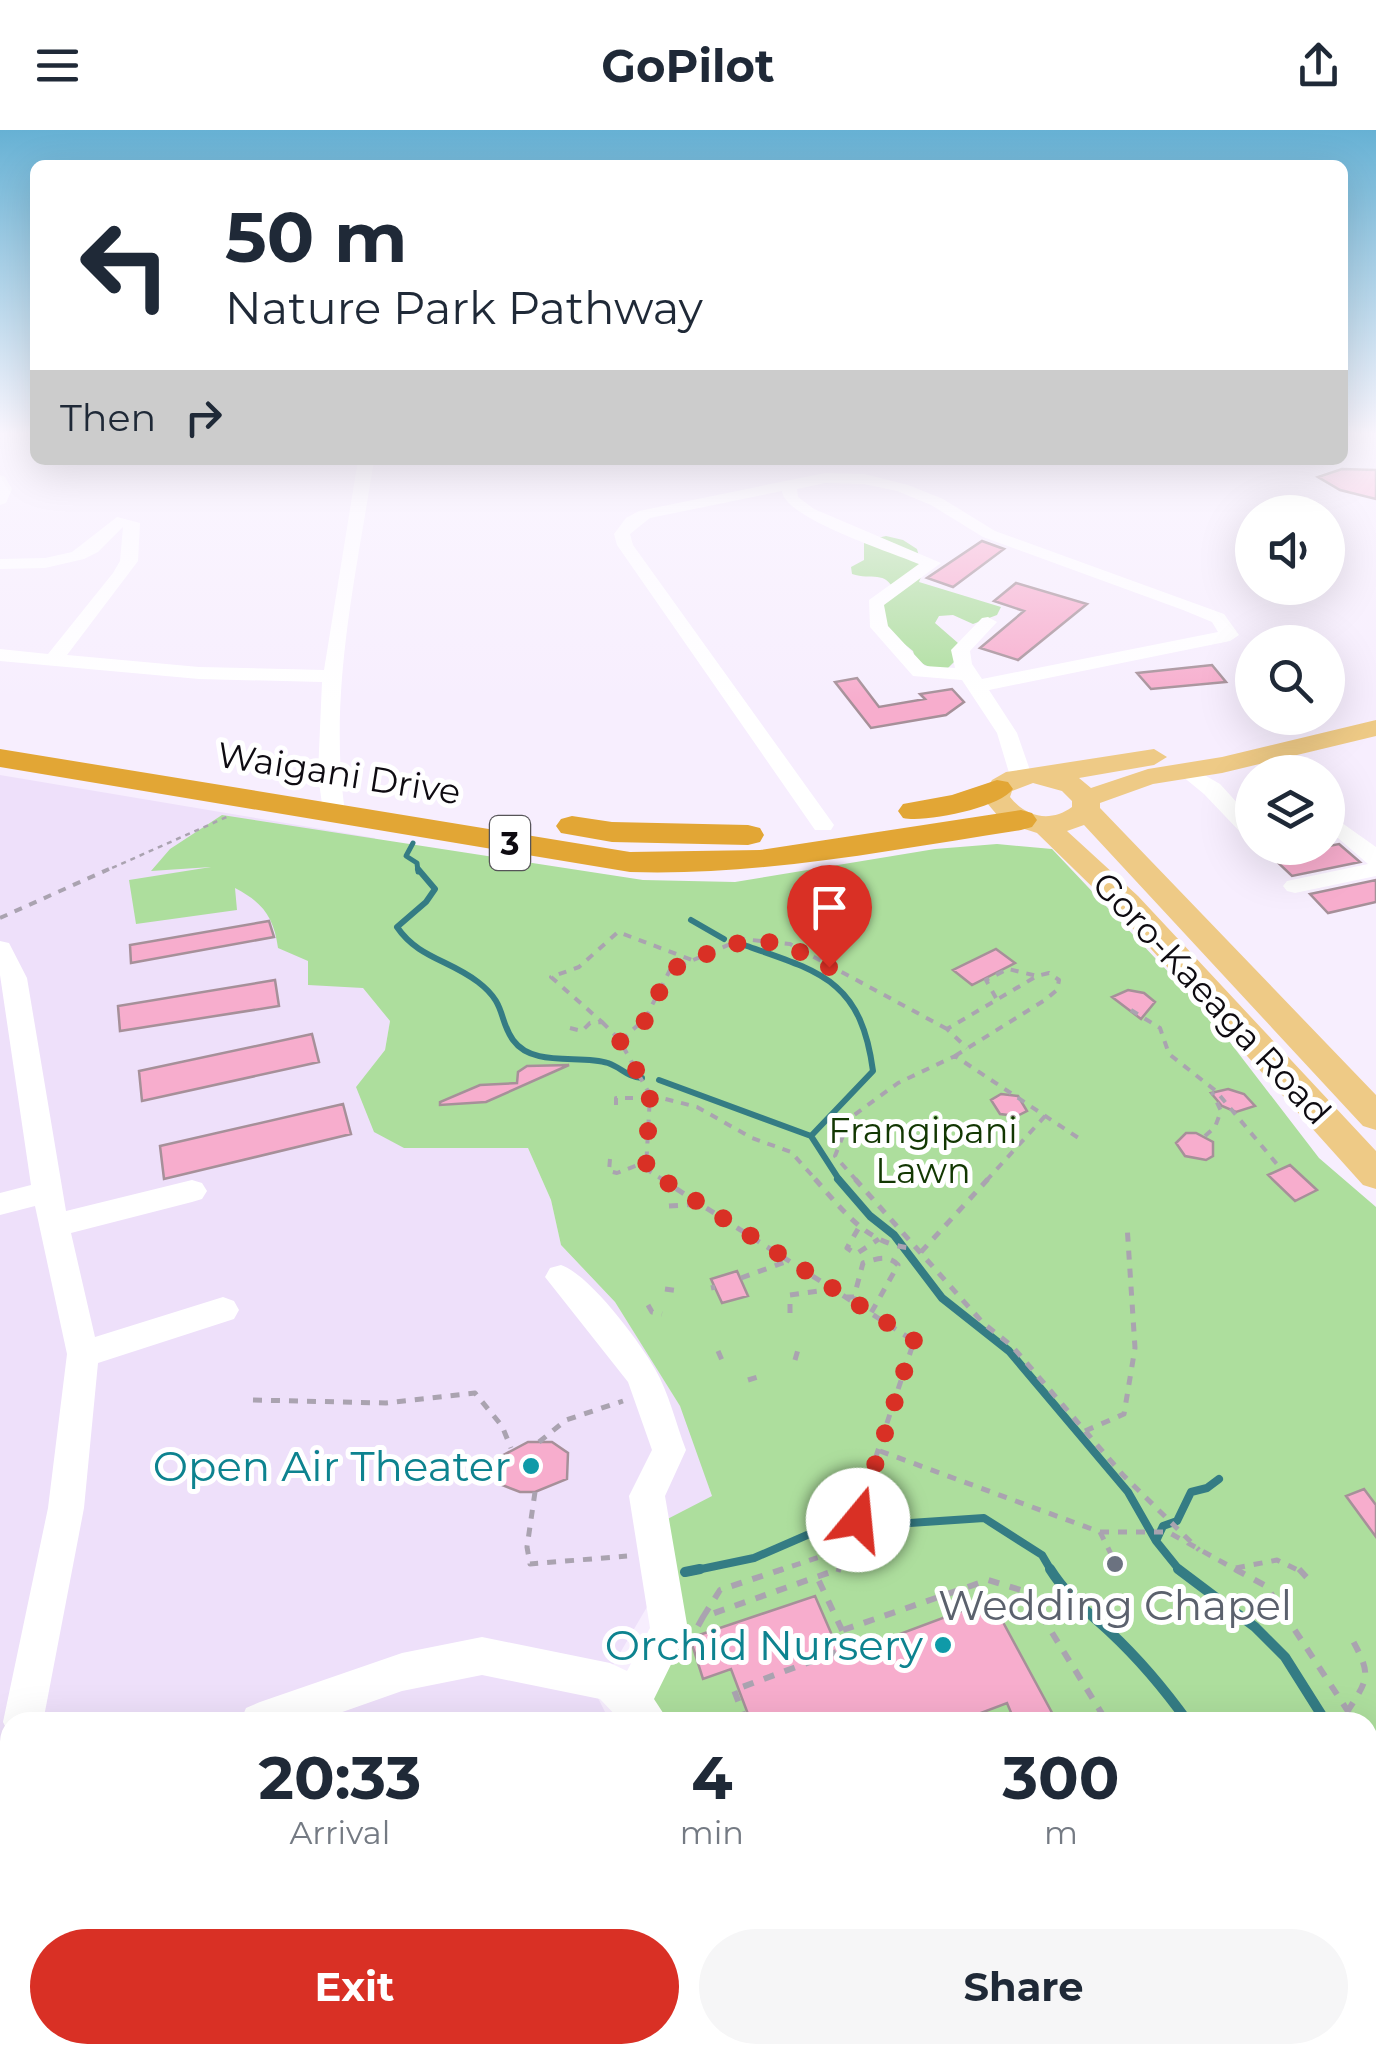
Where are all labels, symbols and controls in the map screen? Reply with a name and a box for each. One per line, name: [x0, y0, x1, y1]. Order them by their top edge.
icon: menu: [30, 38, 85, 93]
text: GoPilot: [601, 38, 775, 93]
icon: share: [1291, 38, 1346, 93]
text: 50 m: [225, 194, 407, 280]
icon: left: [60, 200, 190, 330]
text: Nature Park Pathway: [225, 280, 703, 335]
icon: right: [176, 390, 231, 445]
text: Then: [60, 394, 156, 441]
map controls: [1235, 495, 1345, 865]
button: sound: [1235, 495, 1345, 605]
button: search: [1235, 625, 1345, 735]
street label: Waigani Drive: [214, 733, 464, 813]
button: layers: [1235, 755, 1345, 865]
road number: 3: [490, 816, 530, 870]
street label: Goro-Kaeaga Road: [1084, 863, 1340, 1133]
pin: [787, 865, 872, 968]
icon: arrive: [802, 880, 857, 935]
park label: Frangipani Lawn: [828, 1109, 1018, 1192]
place label: Open Air Theater: [153, 1440, 511, 1492]
marker: Open Air Theater: [520, 1455, 542, 1477]
position arrow: [806, 1468, 910, 1572]
marker: Wedding Chapel: [1104, 1553, 1126, 1575]
place label: Wedding Chapel: [938, 1579, 1292, 1631]
place label: Orchid Nursery: [605, 1619, 923, 1671]
marker: Orchid Nursery: [932, 1634, 954, 1656]
text: 20:33: [259, 1741, 421, 1814]
text: 4: [691, 1741, 732, 1814]
text: 300: [1002, 1741, 1119, 1814]
text: Arrival: [289, 1813, 390, 1852]
text: min: [680, 1813, 744, 1852]
text: m: [1044, 1813, 1078, 1852]
button: Exit: [30, 1929, 679, 2044]
button: Share: [699, 1929, 1348, 2044]

